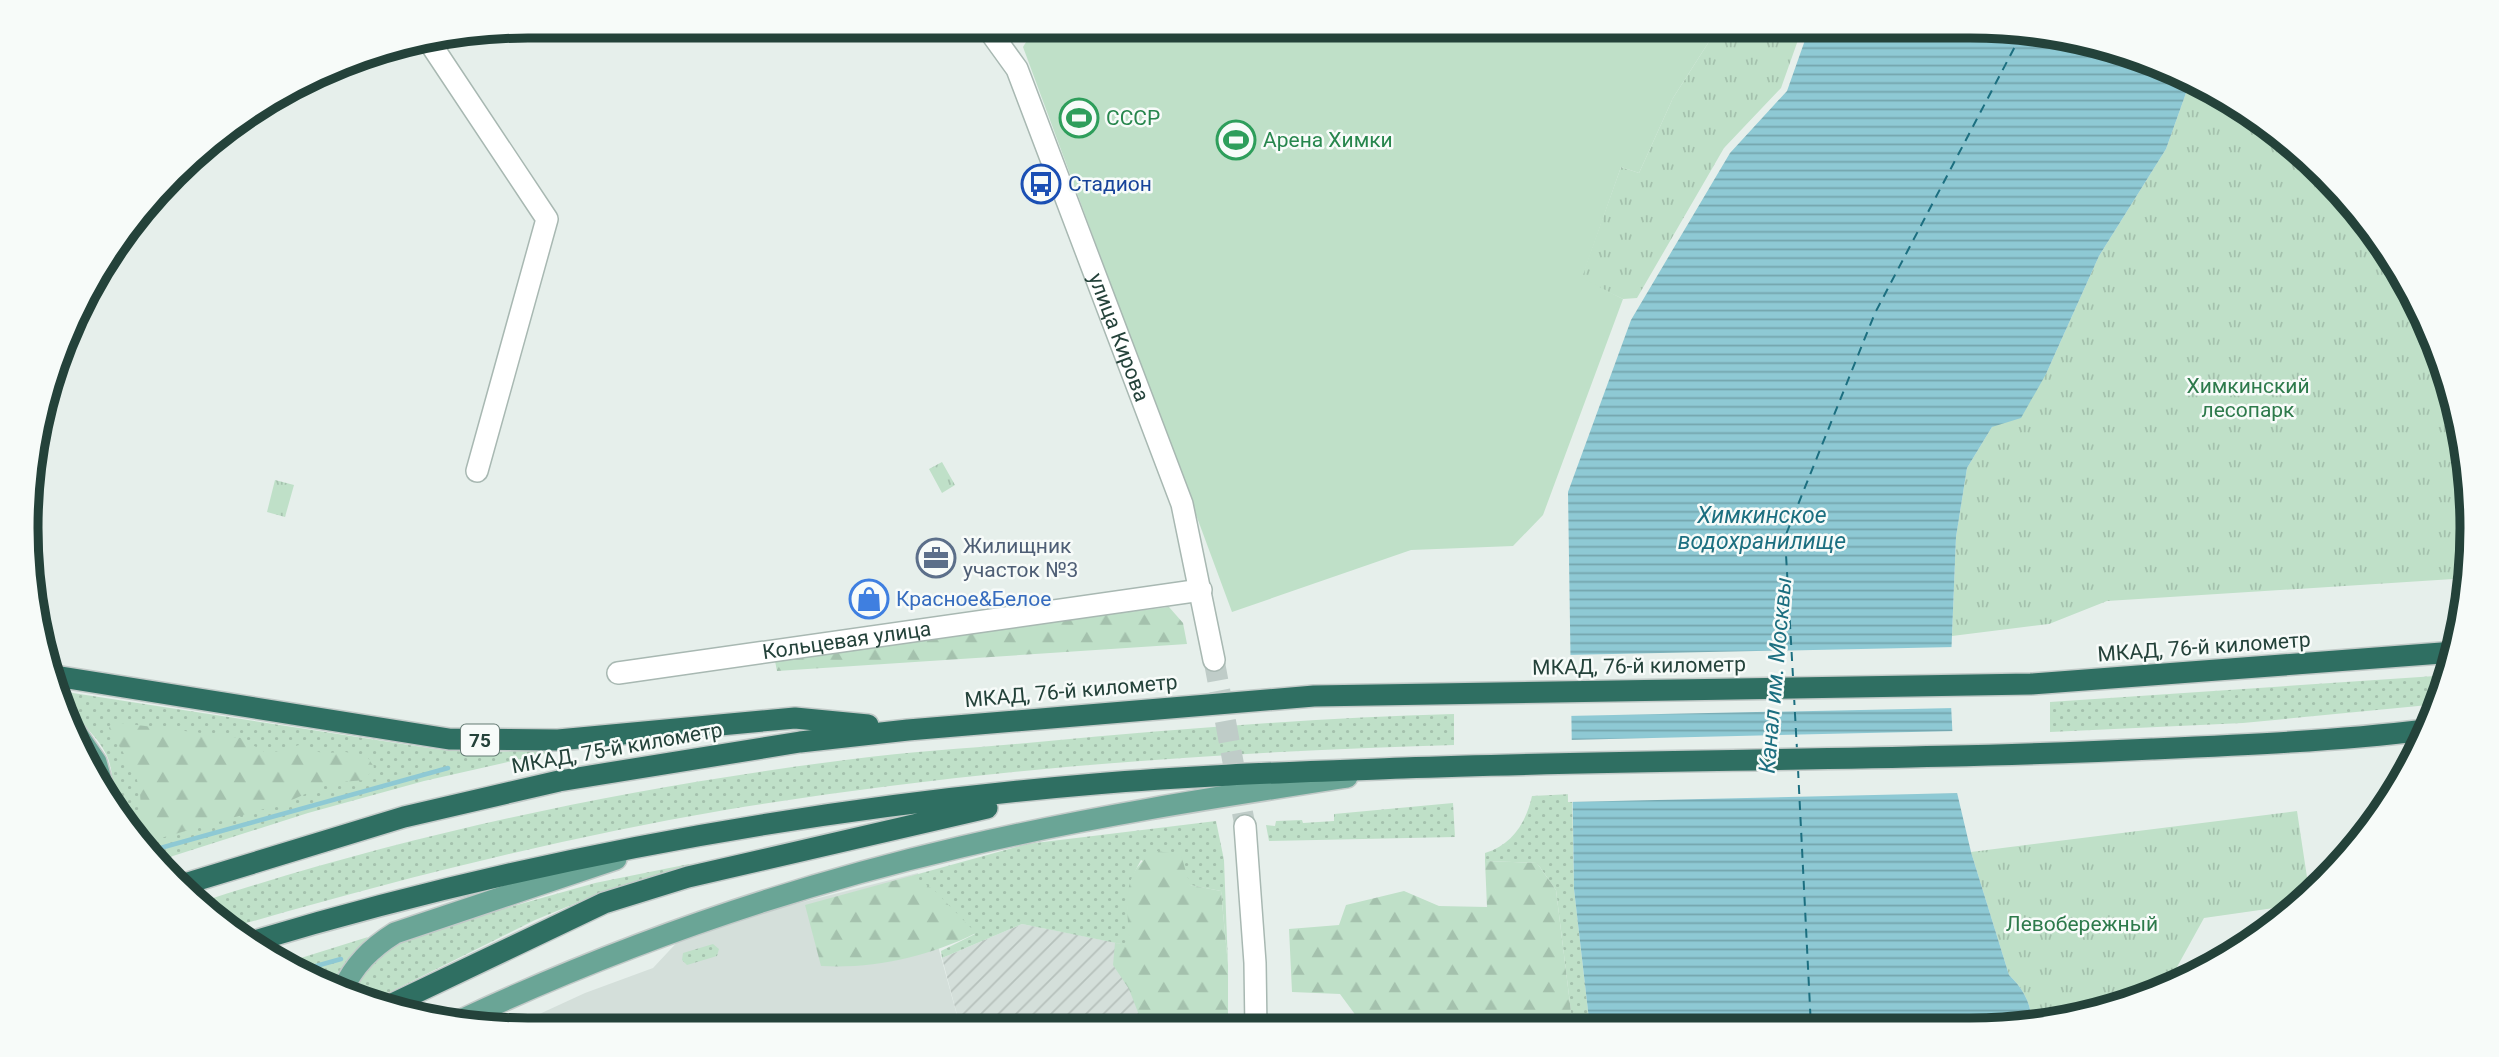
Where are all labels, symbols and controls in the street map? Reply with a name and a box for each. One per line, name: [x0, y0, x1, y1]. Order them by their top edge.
sports icon: СССР: [1058, 97, 1100, 139]
place label: СССР: [1106, 106, 1160, 130]
sports icon: Арена Химки: [1215, 119, 1257, 161]
place label: Арена Химки: [1263, 128, 1393, 152]
bus stop icon: Стадион: [1020, 163, 1062, 205]
place label: Стадион: [1068, 172, 1152, 196]
street label: улица Кирова: [1084, 270, 1154, 405]
park label: Химкинский лесопарк: [2186, 374, 2310, 422]
water label: Химкинское водохранилище: [1678, 502, 1846, 555]
place label: Жилищник участок №3: [963, 534, 1078, 582]
office icon: Жилищник участок №3: [915, 537, 957, 579]
water label: Канал им. Москвы: [1753, 576, 1798, 774]
shop icon: Красное&Белое: [848, 578, 890, 620]
place label: Красное&Белое: [896, 587, 1051, 611]
street label: Кольцевая улица: [761, 617, 933, 664]
street label: МКАД, 76-й километр: [2097, 628, 2311, 666]
street label: МКАД, 76-й километр: [1532, 652, 1746, 680]
street label: МКАД, 76-й километр: [964, 670, 1178, 712]
street label: МКАД, 75-й километр: [510, 718, 724, 778]
road number: 75: [461, 724, 499, 755]
park label: Левобережный: [2006, 912, 2158, 936]

